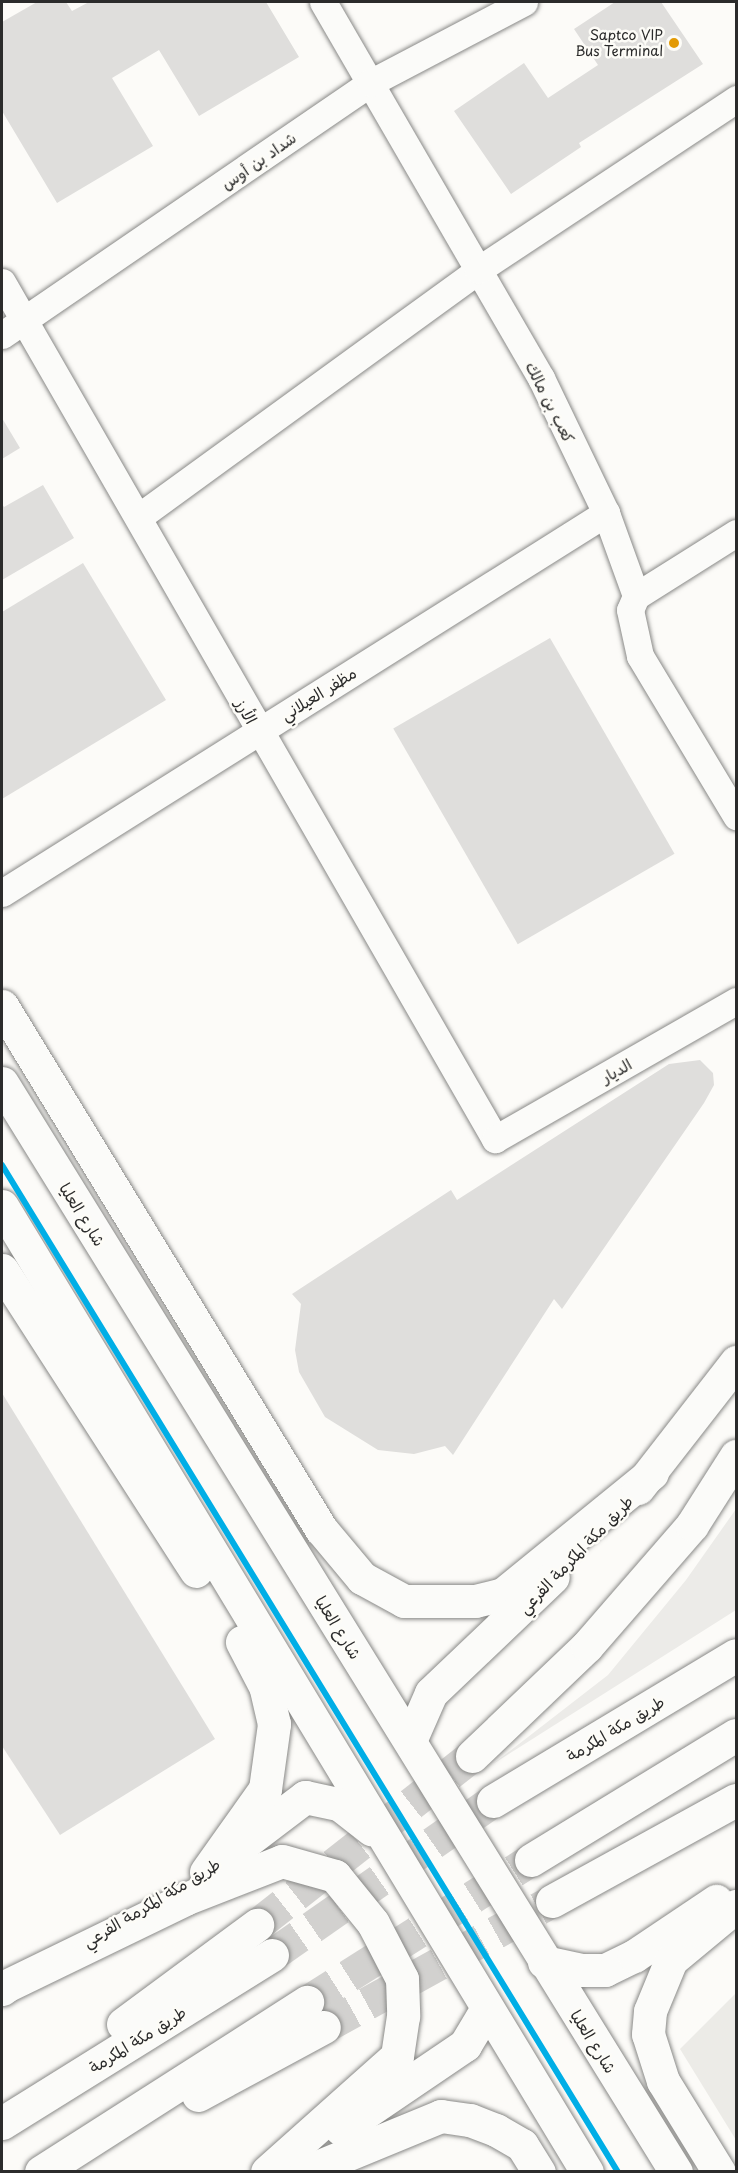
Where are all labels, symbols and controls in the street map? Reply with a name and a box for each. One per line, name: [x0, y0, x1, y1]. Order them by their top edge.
place label: Saptco VIP Bus Terminal: [575, 27, 663, 60]
marker: Saptco VIP Bus Terminal: [668, 37, 680, 49]
street label: شداد بن أوس: [217, 127, 299, 193]
street label: كعب بن مالك: [522, 358, 580, 446]
street label: مظفر العيلاني: [277, 662, 359, 724]
street label: الأرز: [232, 695, 262, 727]
street label: الديار: [597, 1054, 635, 1086]
street label: شارع العليا: [56, 1179, 110, 1249]
street label: طريق مكة المكرمة الفرعي: [514, 1491, 636, 1617]
street label: شارع العليا: [312, 1592, 366, 1662]
street label: طريق مكة المكرمة: [563, 1691, 667, 1765]
street label: طريق مكة المكرمة الفرعي: [79, 1853, 223, 1951]
street label: طريق مكة المكرمة: [85, 2002, 189, 2076]
street label: شارع العليا: [567, 2006, 621, 2076]

